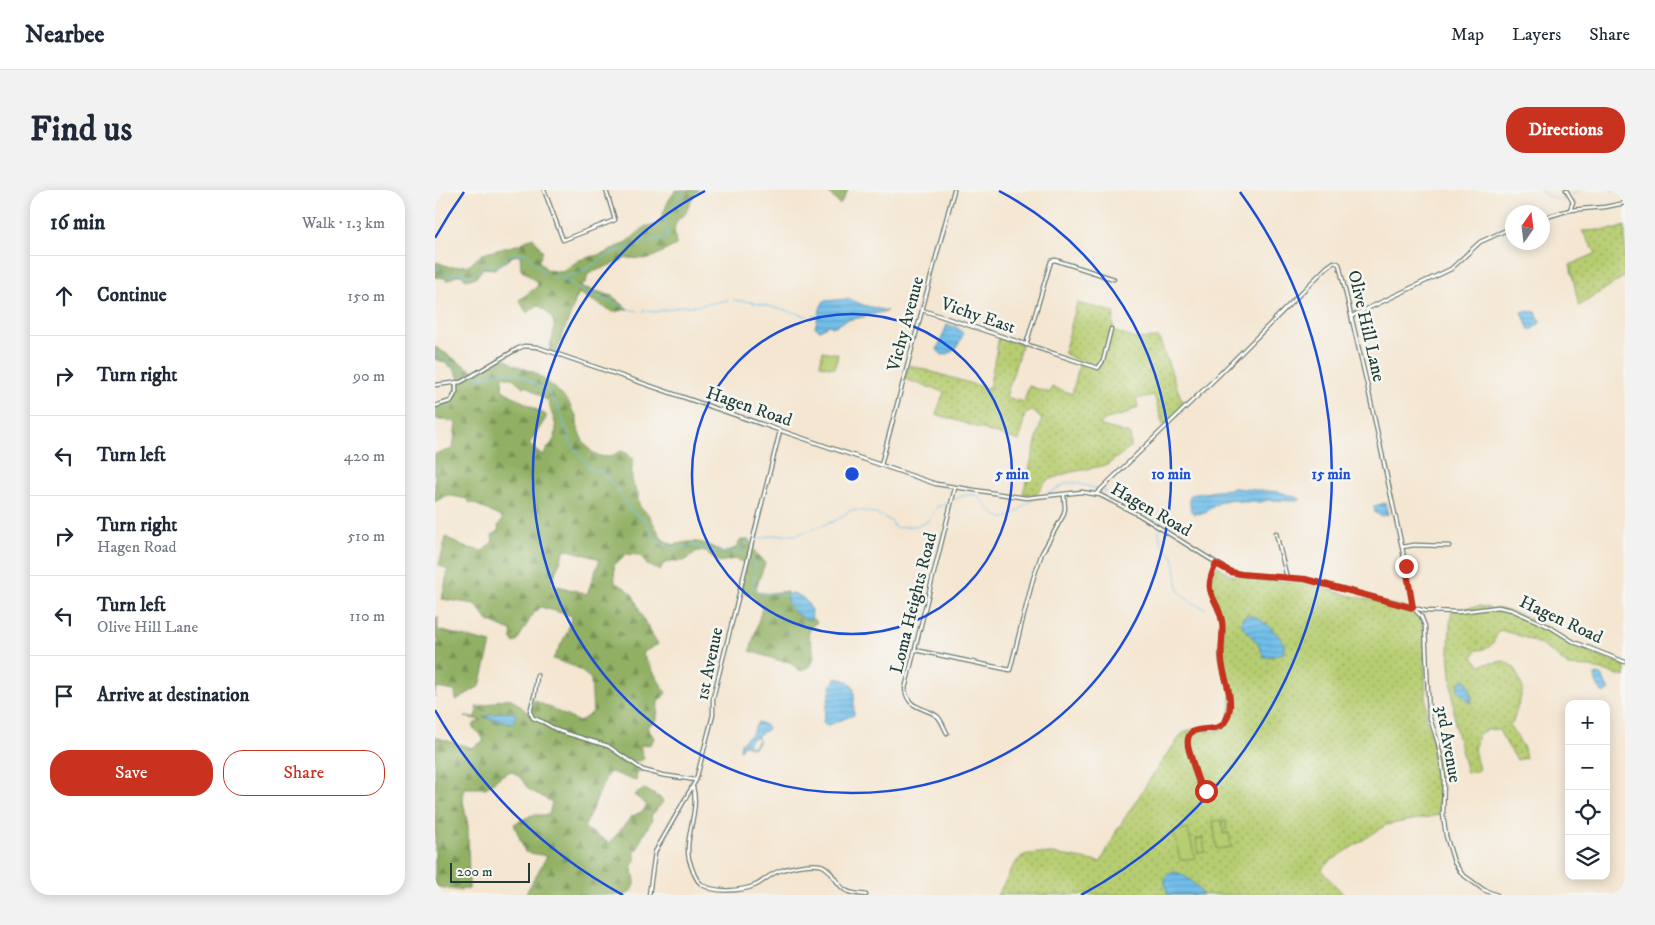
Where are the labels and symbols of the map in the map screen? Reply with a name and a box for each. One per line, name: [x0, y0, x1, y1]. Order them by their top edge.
north arrow: [1505, 205, 1550, 250]
street label: Olive Hill Lane: [1342, 268, 1390, 384]
street label: Vichy Avenue: [883, 274, 929, 375]
street label: Vichy East: [937, 293, 1018, 339]
street label: Hagen Road: [703, 382, 795, 432]
centre of rings: [843, 465, 861, 483]
text: 5 min: [994, 465, 1029, 484]
text: 10 min: [1151, 465, 1191, 484]
text: 15 min: [1311, 465, 1351, 484]
street label: Hagen Road: [1107, 478, 1195, 542]
street label: Loma Heights Road: [886, 530, 942, 676]
route end: [1395, 555, 1418, 578]
street label: Hagen Road: [1516, 591, 1606, 649]
street label: 1st Avenue: [692, 625, 728, 703]
street label: 3rd Avenue: [1430, 704, 1466, 784]
route start: [1195, 780, 1218, 803]
scale bar: [450, 860, 530, 883]

